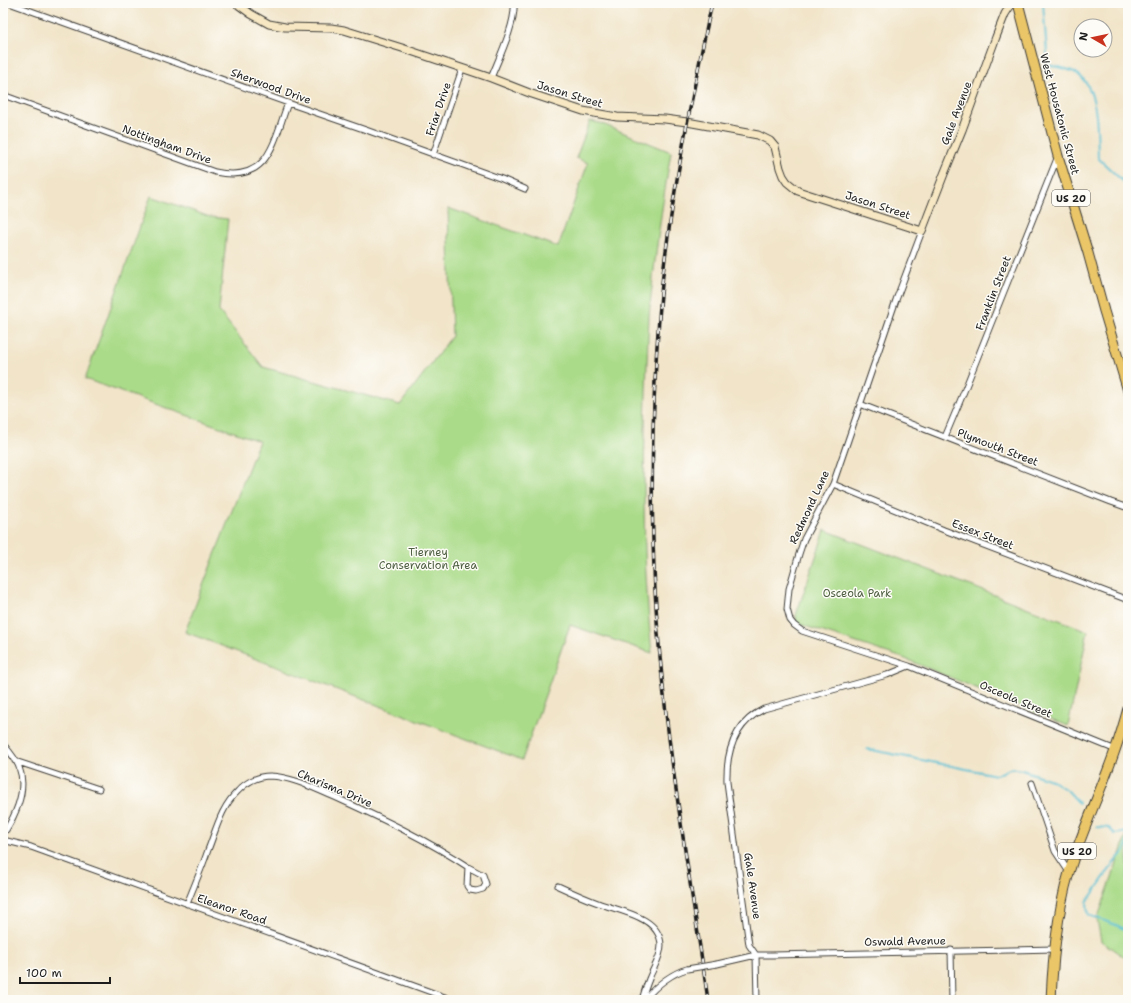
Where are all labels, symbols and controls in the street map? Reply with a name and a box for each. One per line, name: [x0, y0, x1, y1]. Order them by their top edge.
north arrow: [1073, 18, 1113, 58]
text: N: [1076, 31, 1092, 42]
street label: West Housatonic Street: [1036, 52, 1083, 177]
street label: Sherwood Drive: [229, 65, 313, 108]
street label: Jason Street: [535, 77, 605, 112]
street label: Gale Avenue: [937, 79, 975, 147]
street label: Friar Drive: [422, 80, 455, 138]
street label: Nottingham Drive: [120, 121, 214, 168]
street label: Jason Street: [843, 188, 913, 223]
road number: US 20: [1052, 190, 1090, 206]
street label: Franklin Street: [972, 254, 1015, 333]
street label: Plymouth Street: [955, 425, 1041, 470]
street label: Redmond Lane: [786, 468, 833, 546]
street label: Essex Street: [950, 516, 1016, 553]
park label: Tierney Conservation Area: [379, 545, 477, 573]
park label: Osceola Park: [823, 586, 891, 601]
street label: Osceola Street: [977, 677, 1055, 722]
street label: Charisma Drive: [295, 766, 375, 811]
road number: US 20: [1058, 843, 1096, 859]
street label: Gale Avenue: [740, 852, 765, 920]
street label: Eleanor Road: [195, 891, 269, 928]
street label: Oswald Avenue: [864, 933, 946, 950]
scale bar: [20, 959, 110, 985]
text: 100 m: [26, 965, 62, 981]

